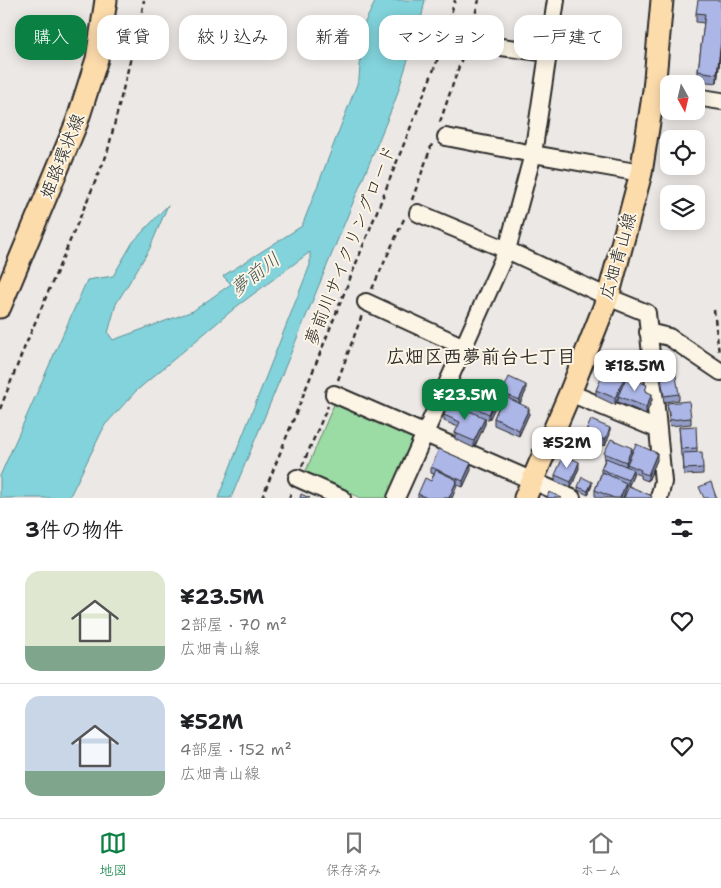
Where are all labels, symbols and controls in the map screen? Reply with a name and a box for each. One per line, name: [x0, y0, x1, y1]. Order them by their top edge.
chip: 購入: [15, 15, 87, 60]
chip: 賃貸: [97, 15, 169, 60]
chip: 絞り込み: [179, 15, 287, 60]
chip: 新着: [297, 15, 369, 60]
chip: マンション: [379, 15, 504, 60]
chip: 一戸建て: [514, 15, 622, 60]
north arrow: [660, 75, 705, 120]
map controls: [660, 75, 705, 230]
street label: 姫路環状線: [34, 110, 90, 202]
button: locate: [660, 130, 705, 175]
street label: 夢前川サイクリングロード: [299, 141, 401, 349]
button: layers: [660, 185, 705, 230]
street label: 広畑青山線: [594, 209, 642, 303]
water label: 夢前川: [225, 247, 285, 301]
district label: 広畑区西夢前台七丁目: [386, 344, 576, 369]
pin: ¥18.5M: [594, 350, 676, 392]
text: ¥18.5M: [605, 355, 665, 376]
pin: ¥23.5M: [424, 378, 506, 421]
text: ¥23.5M: [433, 384, 497, 405]
pin: ¥52M: [537, 426, 597, 469]
text: ¥52M: [543, 432, 591, 453]
icon: filters: [668, 514, 696, 542]
text: 3件の物件: [25, 516, 124, 544]
text: ¥23.5M: [180, 583, 264, 611]
icon: home: [65, 591, 125, 651]
icon: heart: [668, 607, 696, 635]
text: 2部屋 · 70 m²: [180, 614, 287, 635]
text: 広畑青山線: [180, 638, 260, 659]
text: ¥52M: [180, 708, 243, 736]
icon: home: [65, 716, 125, 776]
icon: heart: [668, 732, 696, 760]
text: 4部屋 · 152 m²: [180, 739, 292, 760]
text: 広畑青山線: [180, 763, 260, 784]
tab: 地図: [99, 829, 127, 879]
tab: 保存済み: [326, 829, 382, 879]
tab: ホーム: [580, 829, 622, 879]

